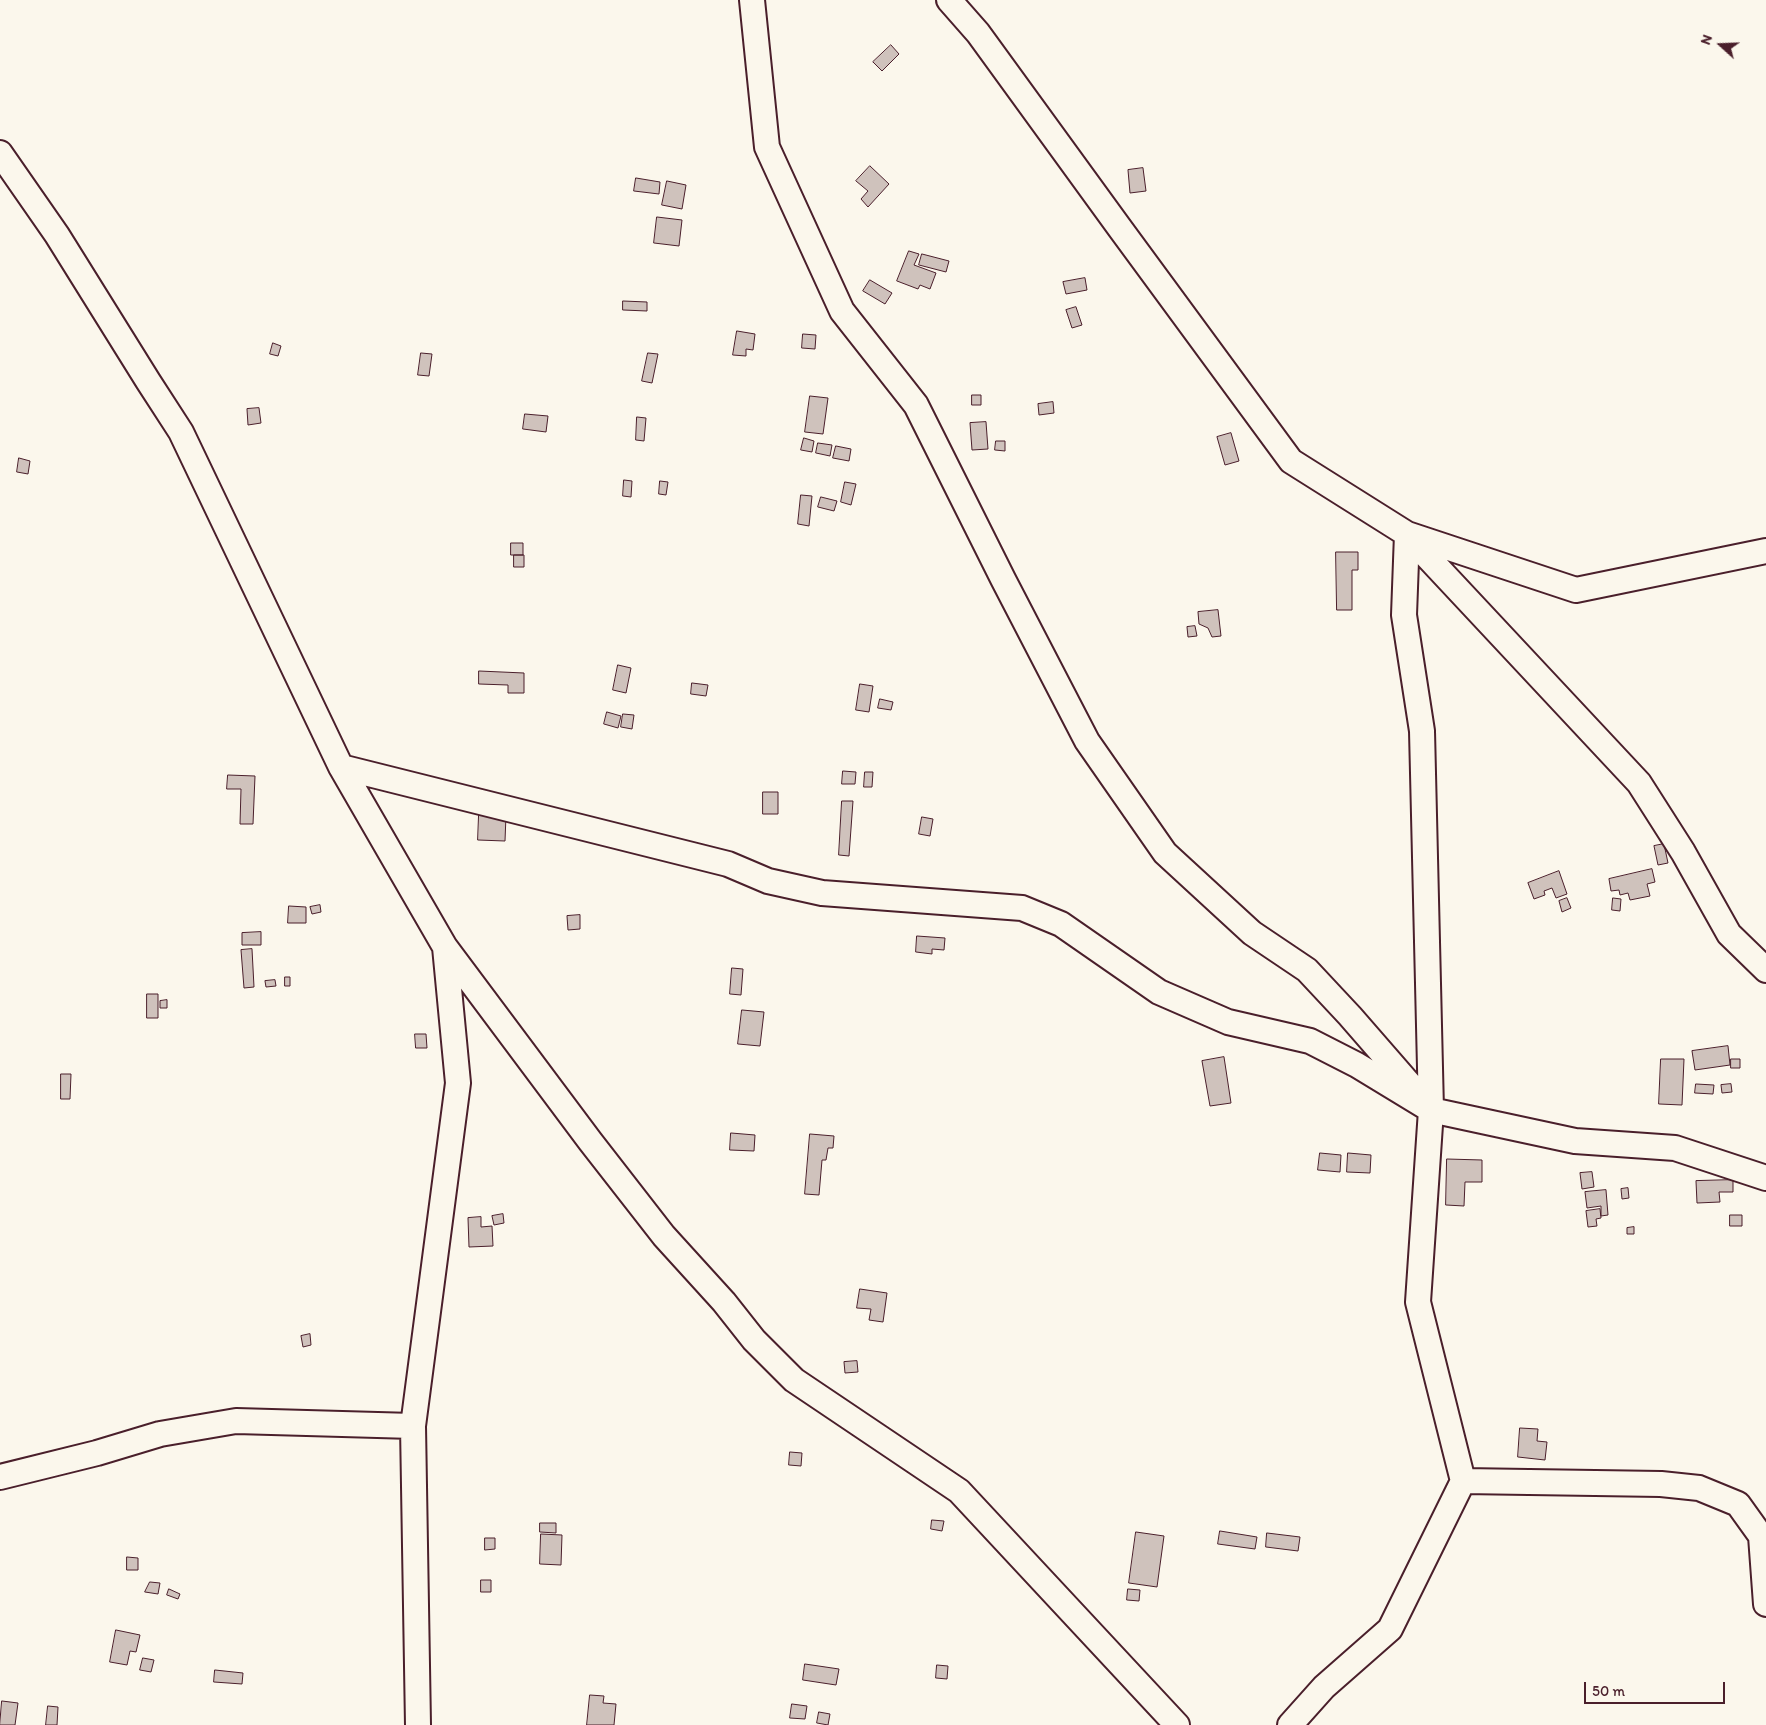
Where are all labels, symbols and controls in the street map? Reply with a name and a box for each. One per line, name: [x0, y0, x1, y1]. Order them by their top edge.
north arrow: [1696, 20, 1746, 70]
text: N: [1697, 32, 1716, 47]
scale bar: [1586, 1672, 1727, 1704]
text: 50 m: [1592, 1682, 1625, 1700]

